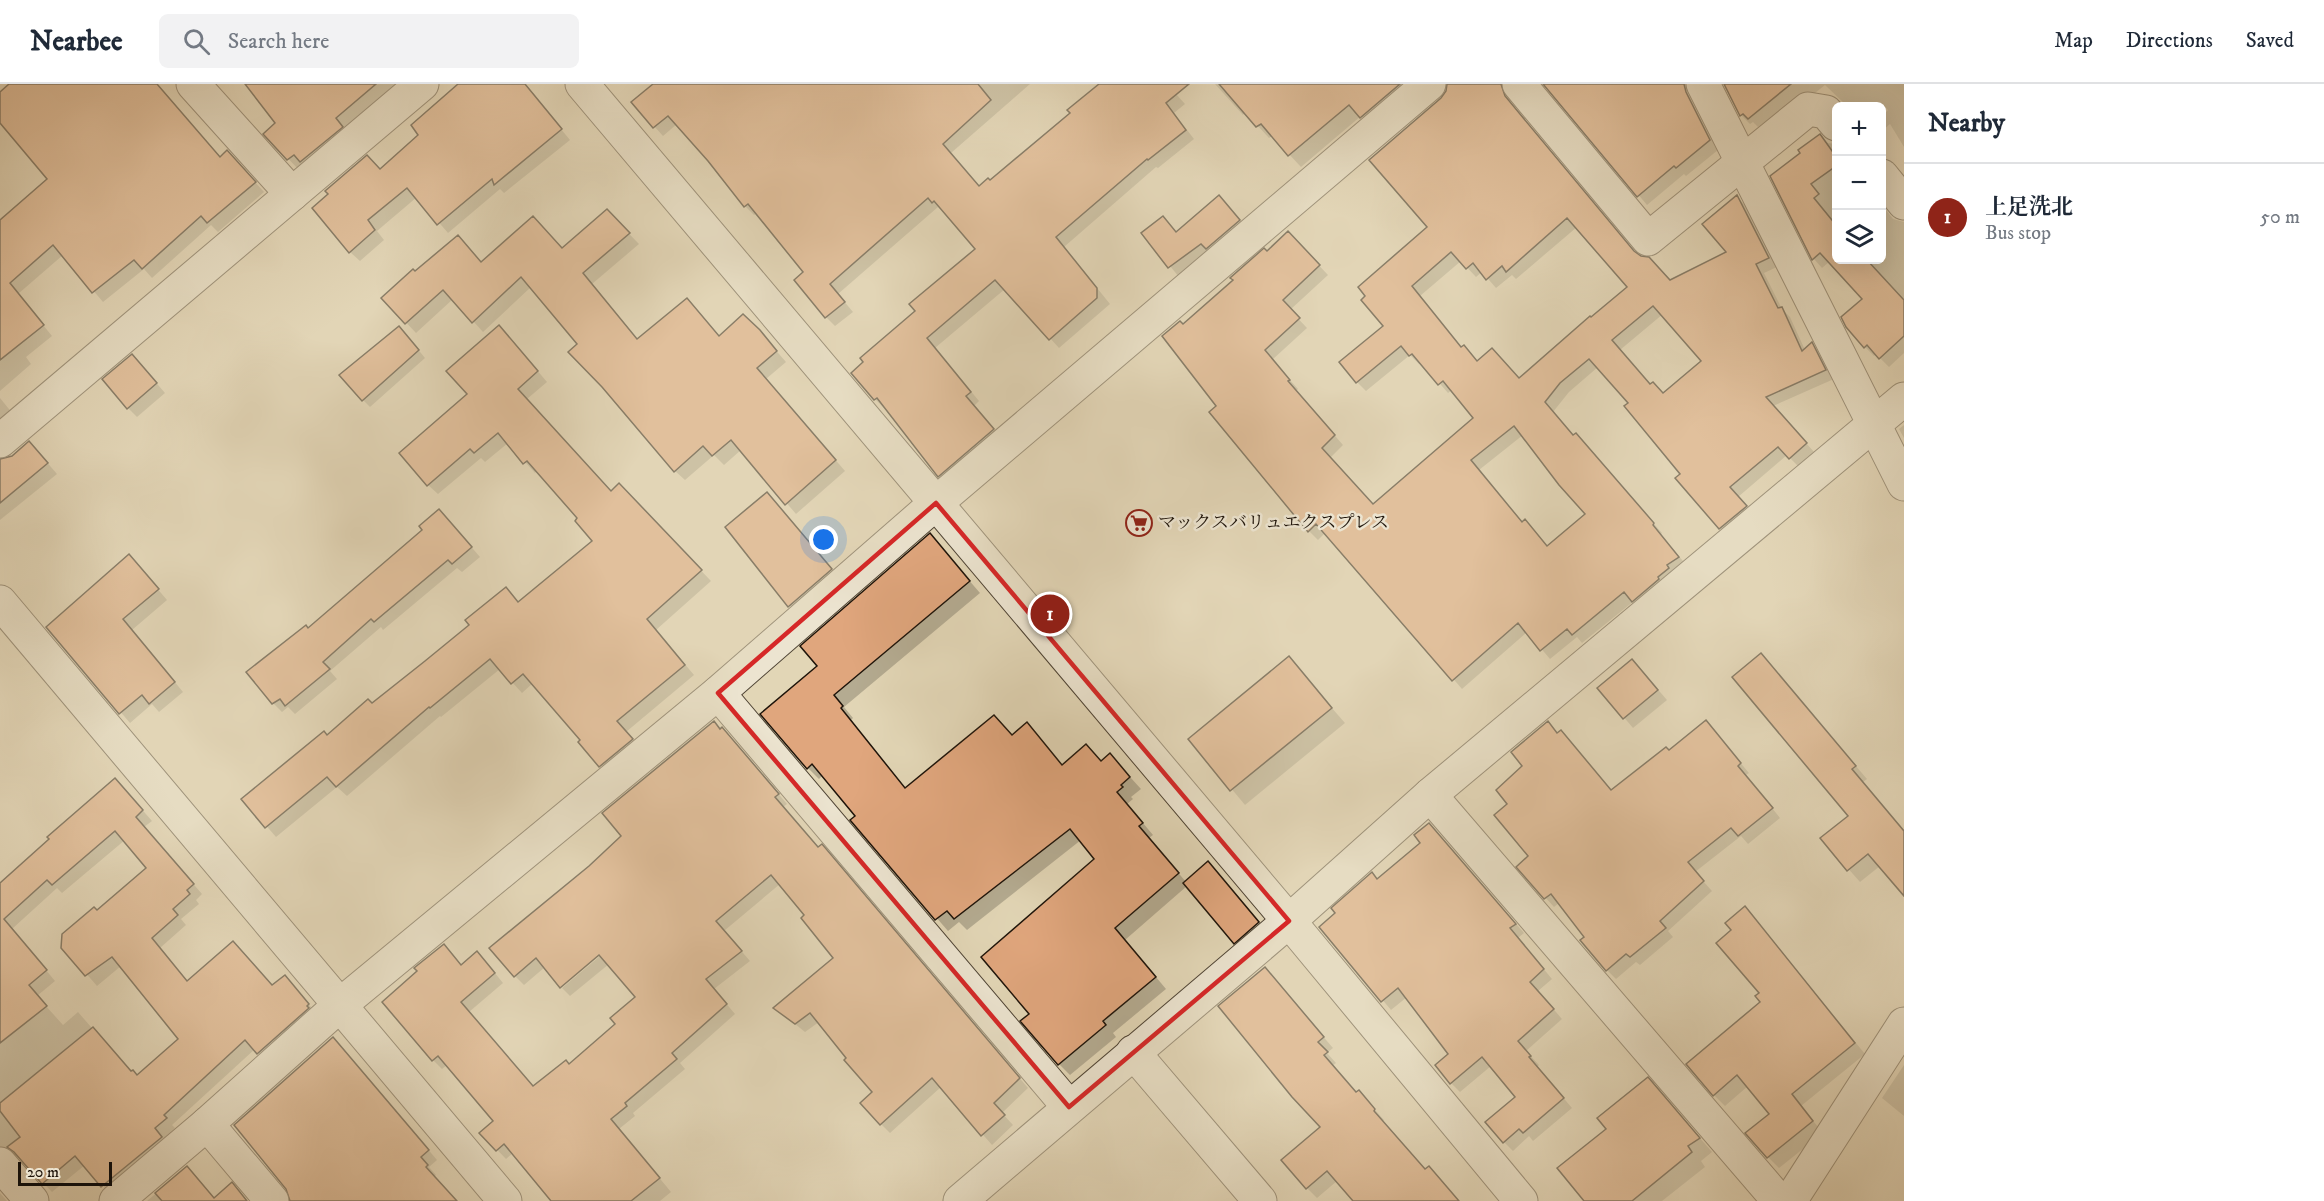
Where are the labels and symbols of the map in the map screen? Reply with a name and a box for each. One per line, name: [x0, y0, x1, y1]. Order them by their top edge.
supermarket icon: マックスバリュエクスプレス: [1124, 508, 1154, 538]
place label: マックスバリュエクスプレス: [1158, 512, 1389, 534]
your location: [809, 525, 838, 554]
pin: 1: [1030, 592, 1070, 636]
scale bar: [18, 1159, 112, 1186]

